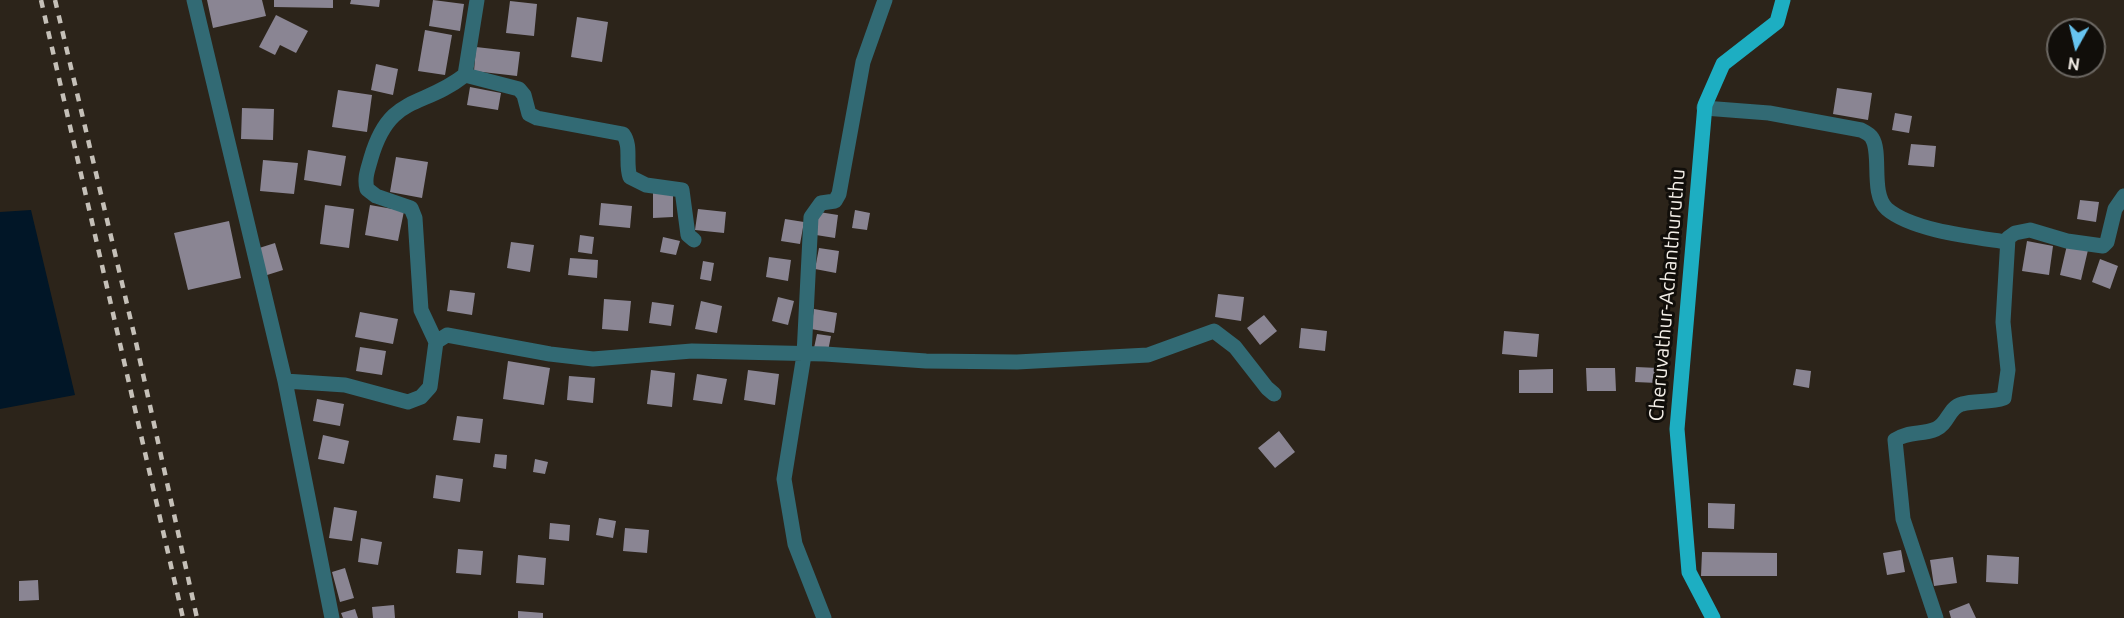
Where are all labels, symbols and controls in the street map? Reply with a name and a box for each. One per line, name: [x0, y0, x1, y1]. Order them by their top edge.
north arrow: [2046, 18, 2106, 78]
text: N: [2067, 54, 2081, 74]
street label: Cheruvathur-Achanthuruthu: [1644, 168, 1690, 422]

